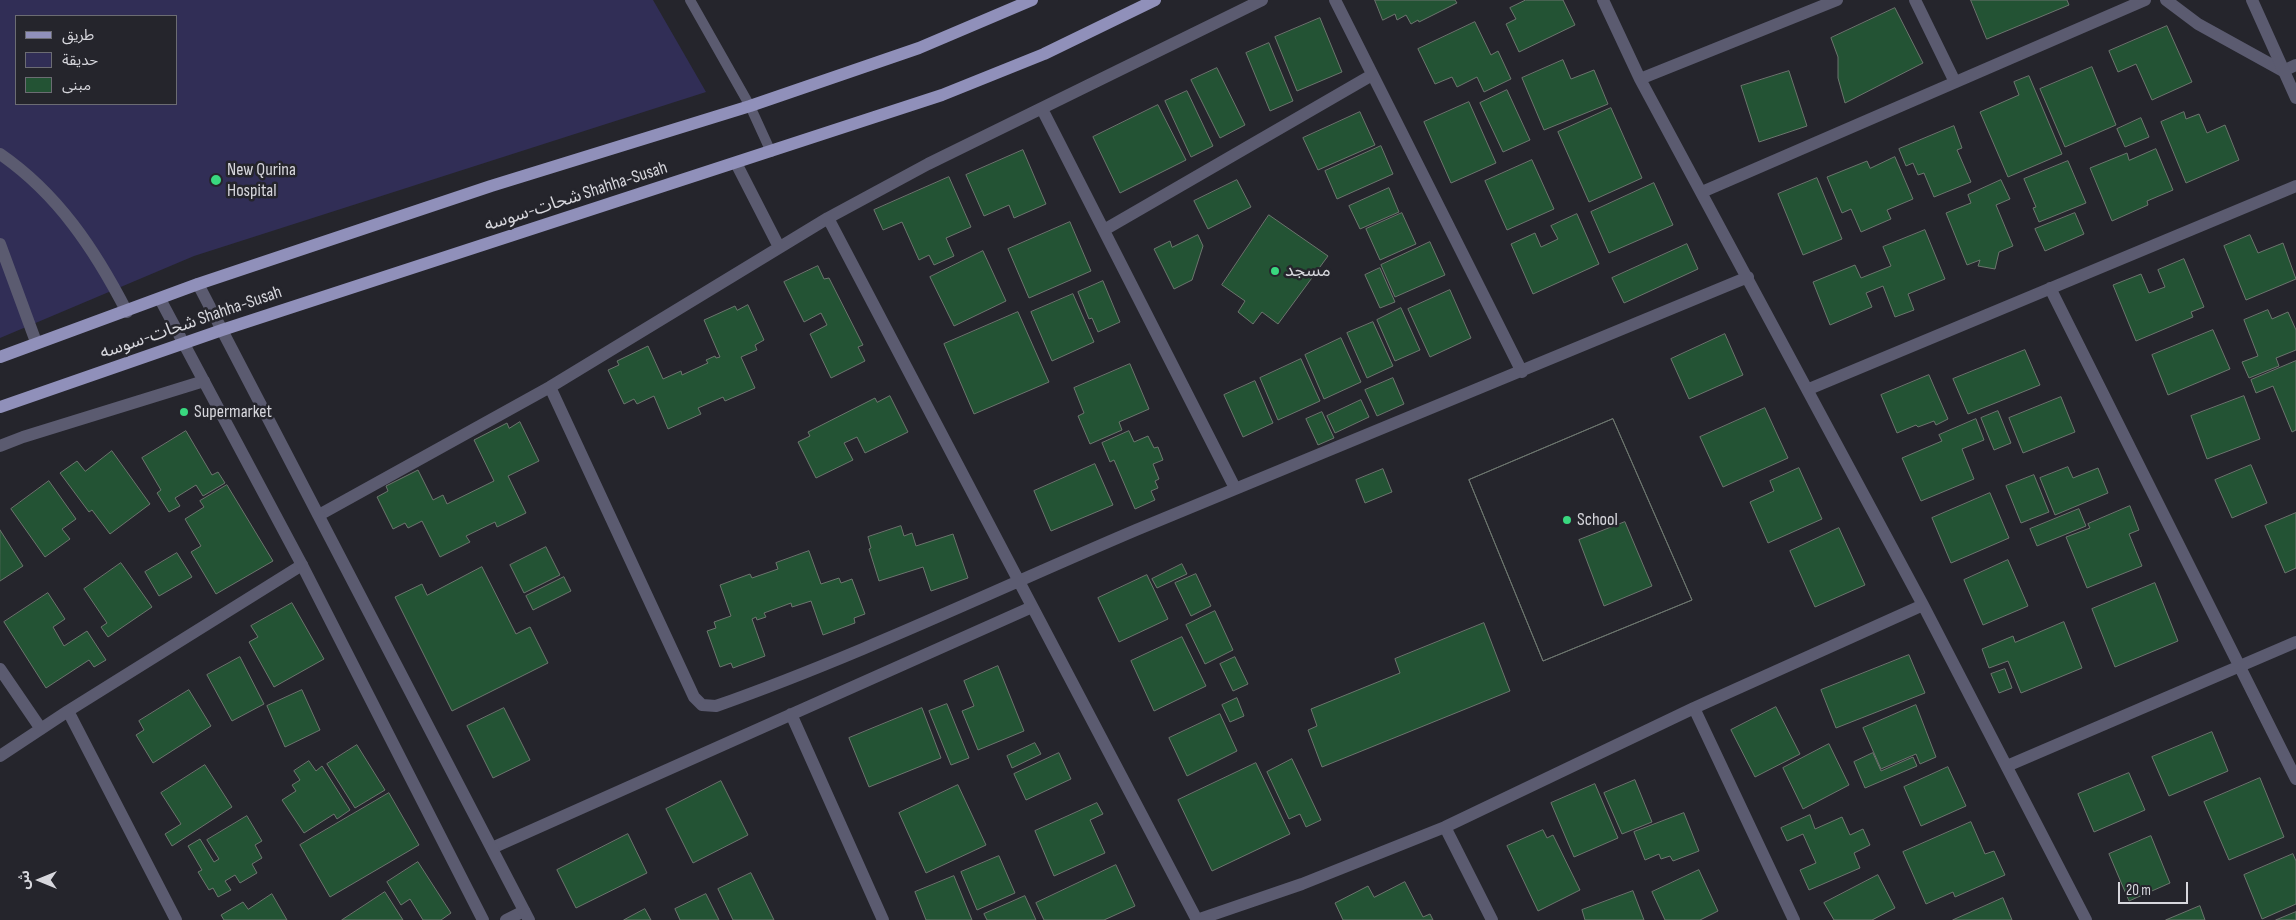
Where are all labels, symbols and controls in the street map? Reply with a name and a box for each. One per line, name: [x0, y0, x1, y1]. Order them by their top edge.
legend: [15, 15, 178, 105]
text: طريق: [62, 26, 94, 45]
text: حديقة: [62, 51, 98, 70]
text: مبنى: [62, 76, 91, 95]
street label: شحات-سوسه Shahha-Susah: [482, 157, 670, 237]
place label: New Qurina Hospital: [227, 159, 296, 202]
marker: New Qurina Hospital: [209, 173, 223, 187]
place label: مسجد: [1285, 260, 1331, 282]
marker: مسجد: [1269, 265, 1281, 277]
street label: شحات-سوسه Shahha-Susah: [97, 282, 285, 364]
place label: Supermarket: [194, 401, 272, 423]
marker: Supermarket: [178, 406, 190, 418]
place label: School: [1577, 509, 1618, 531]
marker: School: [1561, 514, 1573, 526]
north arrow: [15, 855, 65, 905]
text: ش: [16, 870, 33, 890]
scale bar: [2121, 872, 2191, 904]
text: 20 m: [2126, 881, 2151, 900]

